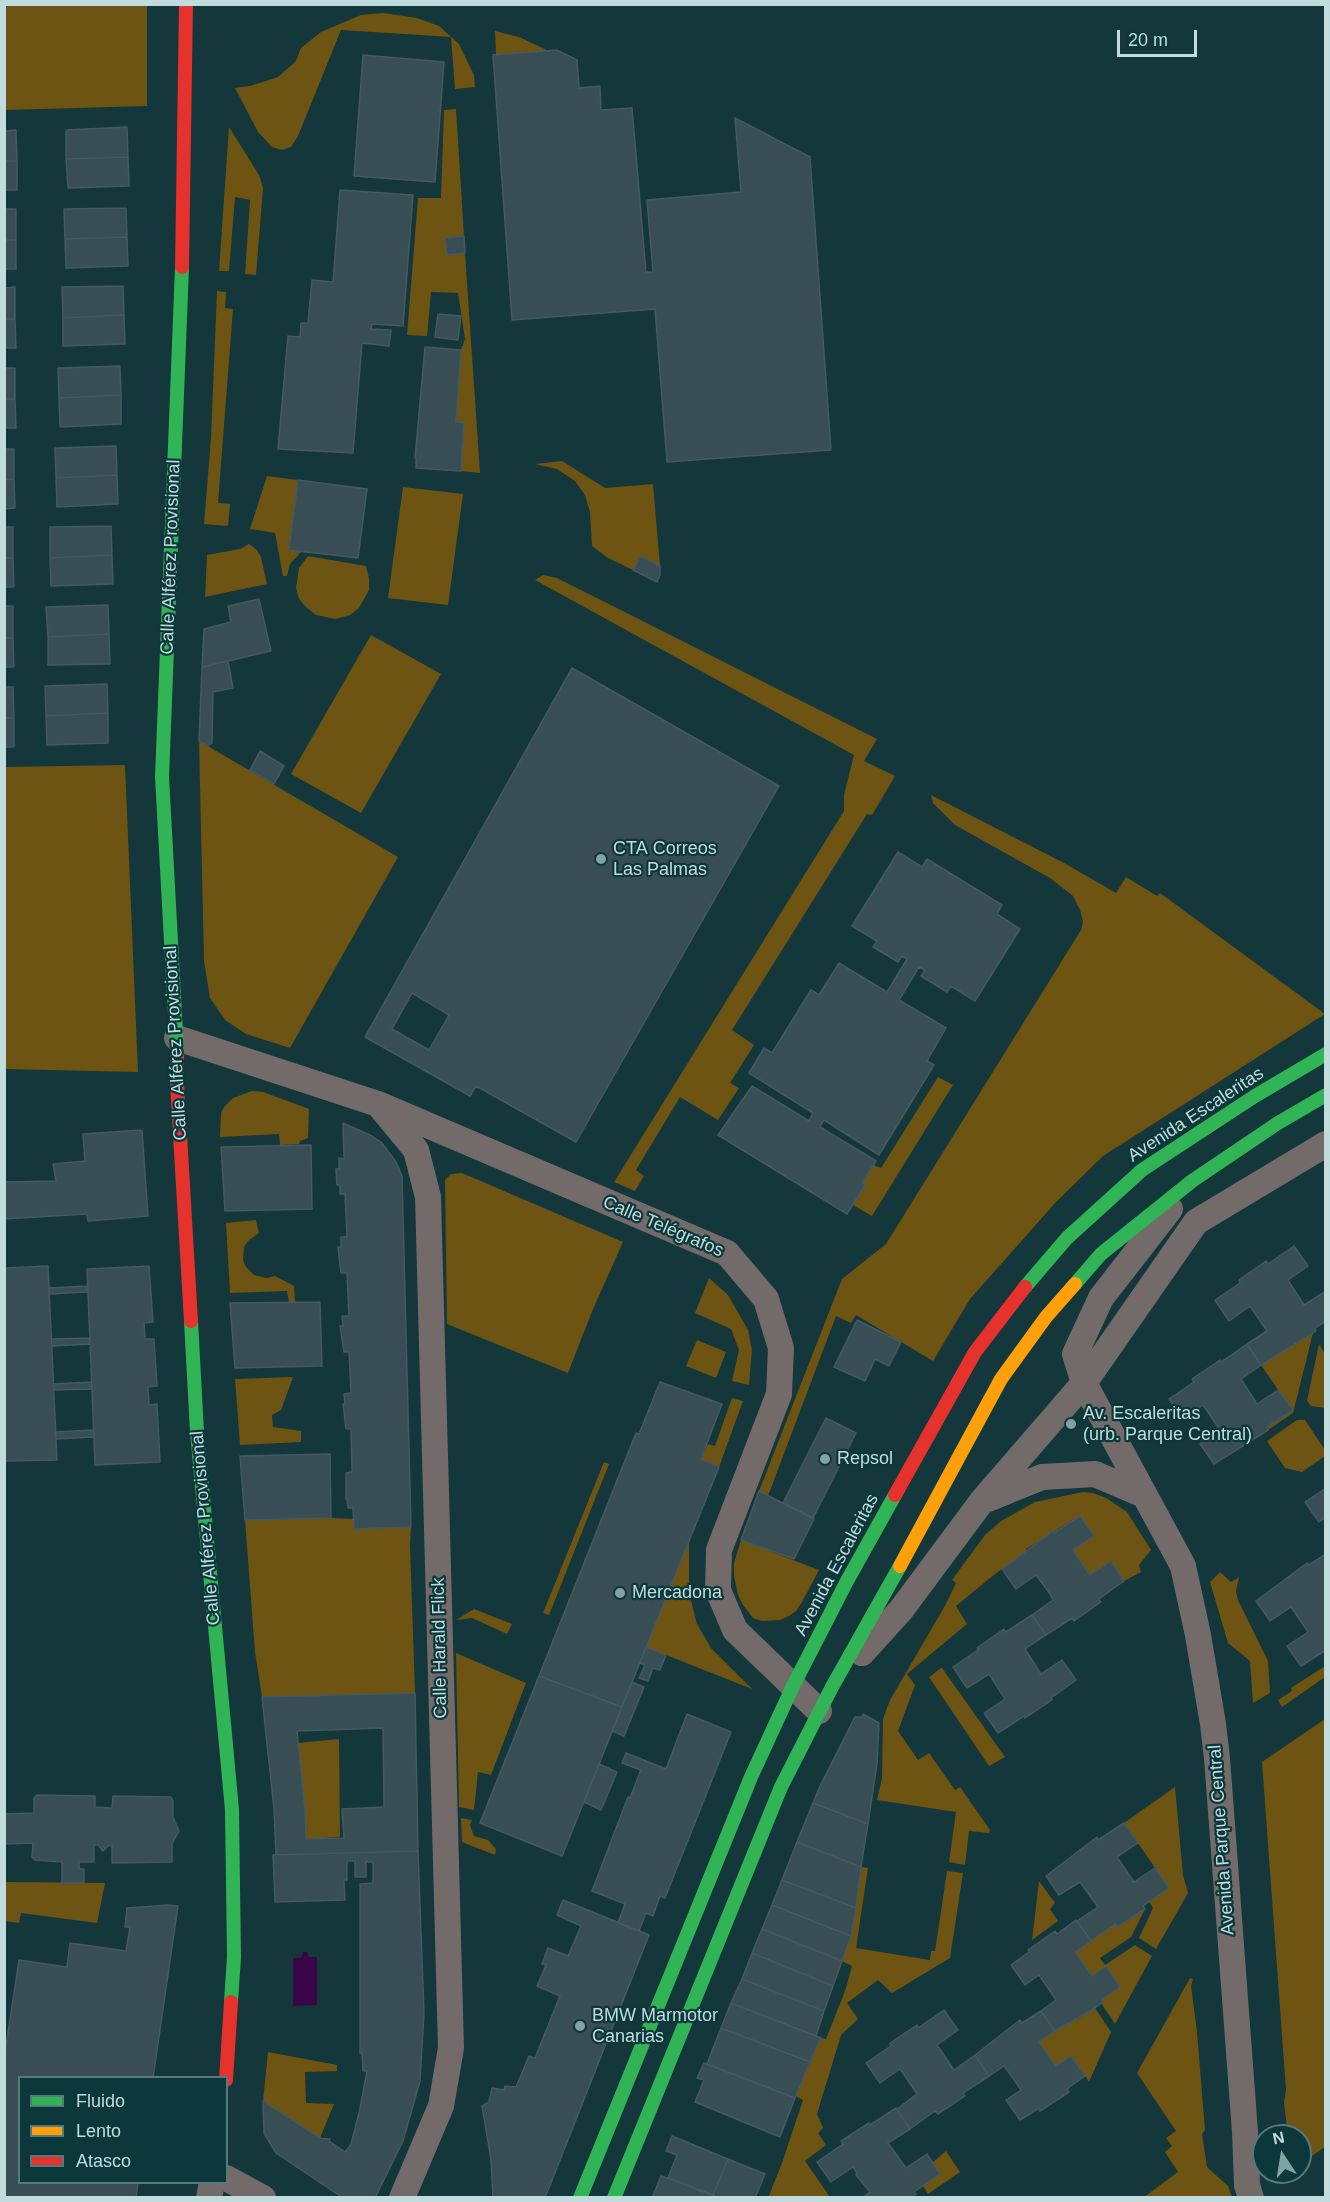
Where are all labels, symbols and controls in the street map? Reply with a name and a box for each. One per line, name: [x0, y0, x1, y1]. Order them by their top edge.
scale bar: [1120, 18, 1200, 56]
text: 20 m: [1128, 30, 1168, 50]
street label: Calle Alférez Provisional: [157, 459, 185, 655]
place label: CTA Correos Las Palmas: [613, 838, 717, 880]
marker: CTA Correos Las Palmas: [594, 852, 608, 866]
street label: Calle Alférez Provisional: [160, 945, 192, 1141]
street label: Avenida Escaleritas: [1124, 1063, 1268, 1167]
street label: Calle Telégrafos: [599, 1192, 727, 1262]
place label: Av. Escaleritas (urb. Parque Central): [1083, 1403, 1252, 1446]
marker: Av. Escaleritas (urb. Parque Central): [1064, 1417, 1078, 1431]
street label: Calle Alférez Provisional: [187, 1430, 225, 1626]
place label: Repsol: [837, 1448, 893, 1470]
marker: Repsol: [818, 1452, 832, 1466]
street label: Avenida Escaleritas: [790, 1490, 884, 1640]
street label: Calle Harald Flick: [428, 1577, 452, 1719]
place label: Mercadona: [632, 1582, 722, 1604]
marker: Mercadona: [613, 1586, 627, 1600]
street label: Avenida Parque Central: [1205, 1744, 1239, 1936]
place label: BMW Marmotor Canarias: [592, 2005, 718, 2048]
marker: BMW Marmotor Canarias: [573, 2019, 587, 2033]
legend: [18, 2076, 228, 2184]
text: Fluido: [76, 2091, 125, 2111]
text: Lento: [76, 2121, 121, 2141]
north arrow: [1252, 2124, 1312, 2184]
text: N: [1271, 2128, 1286, 2147]
text: Atasco: [76, 2151, 131, 2171]

